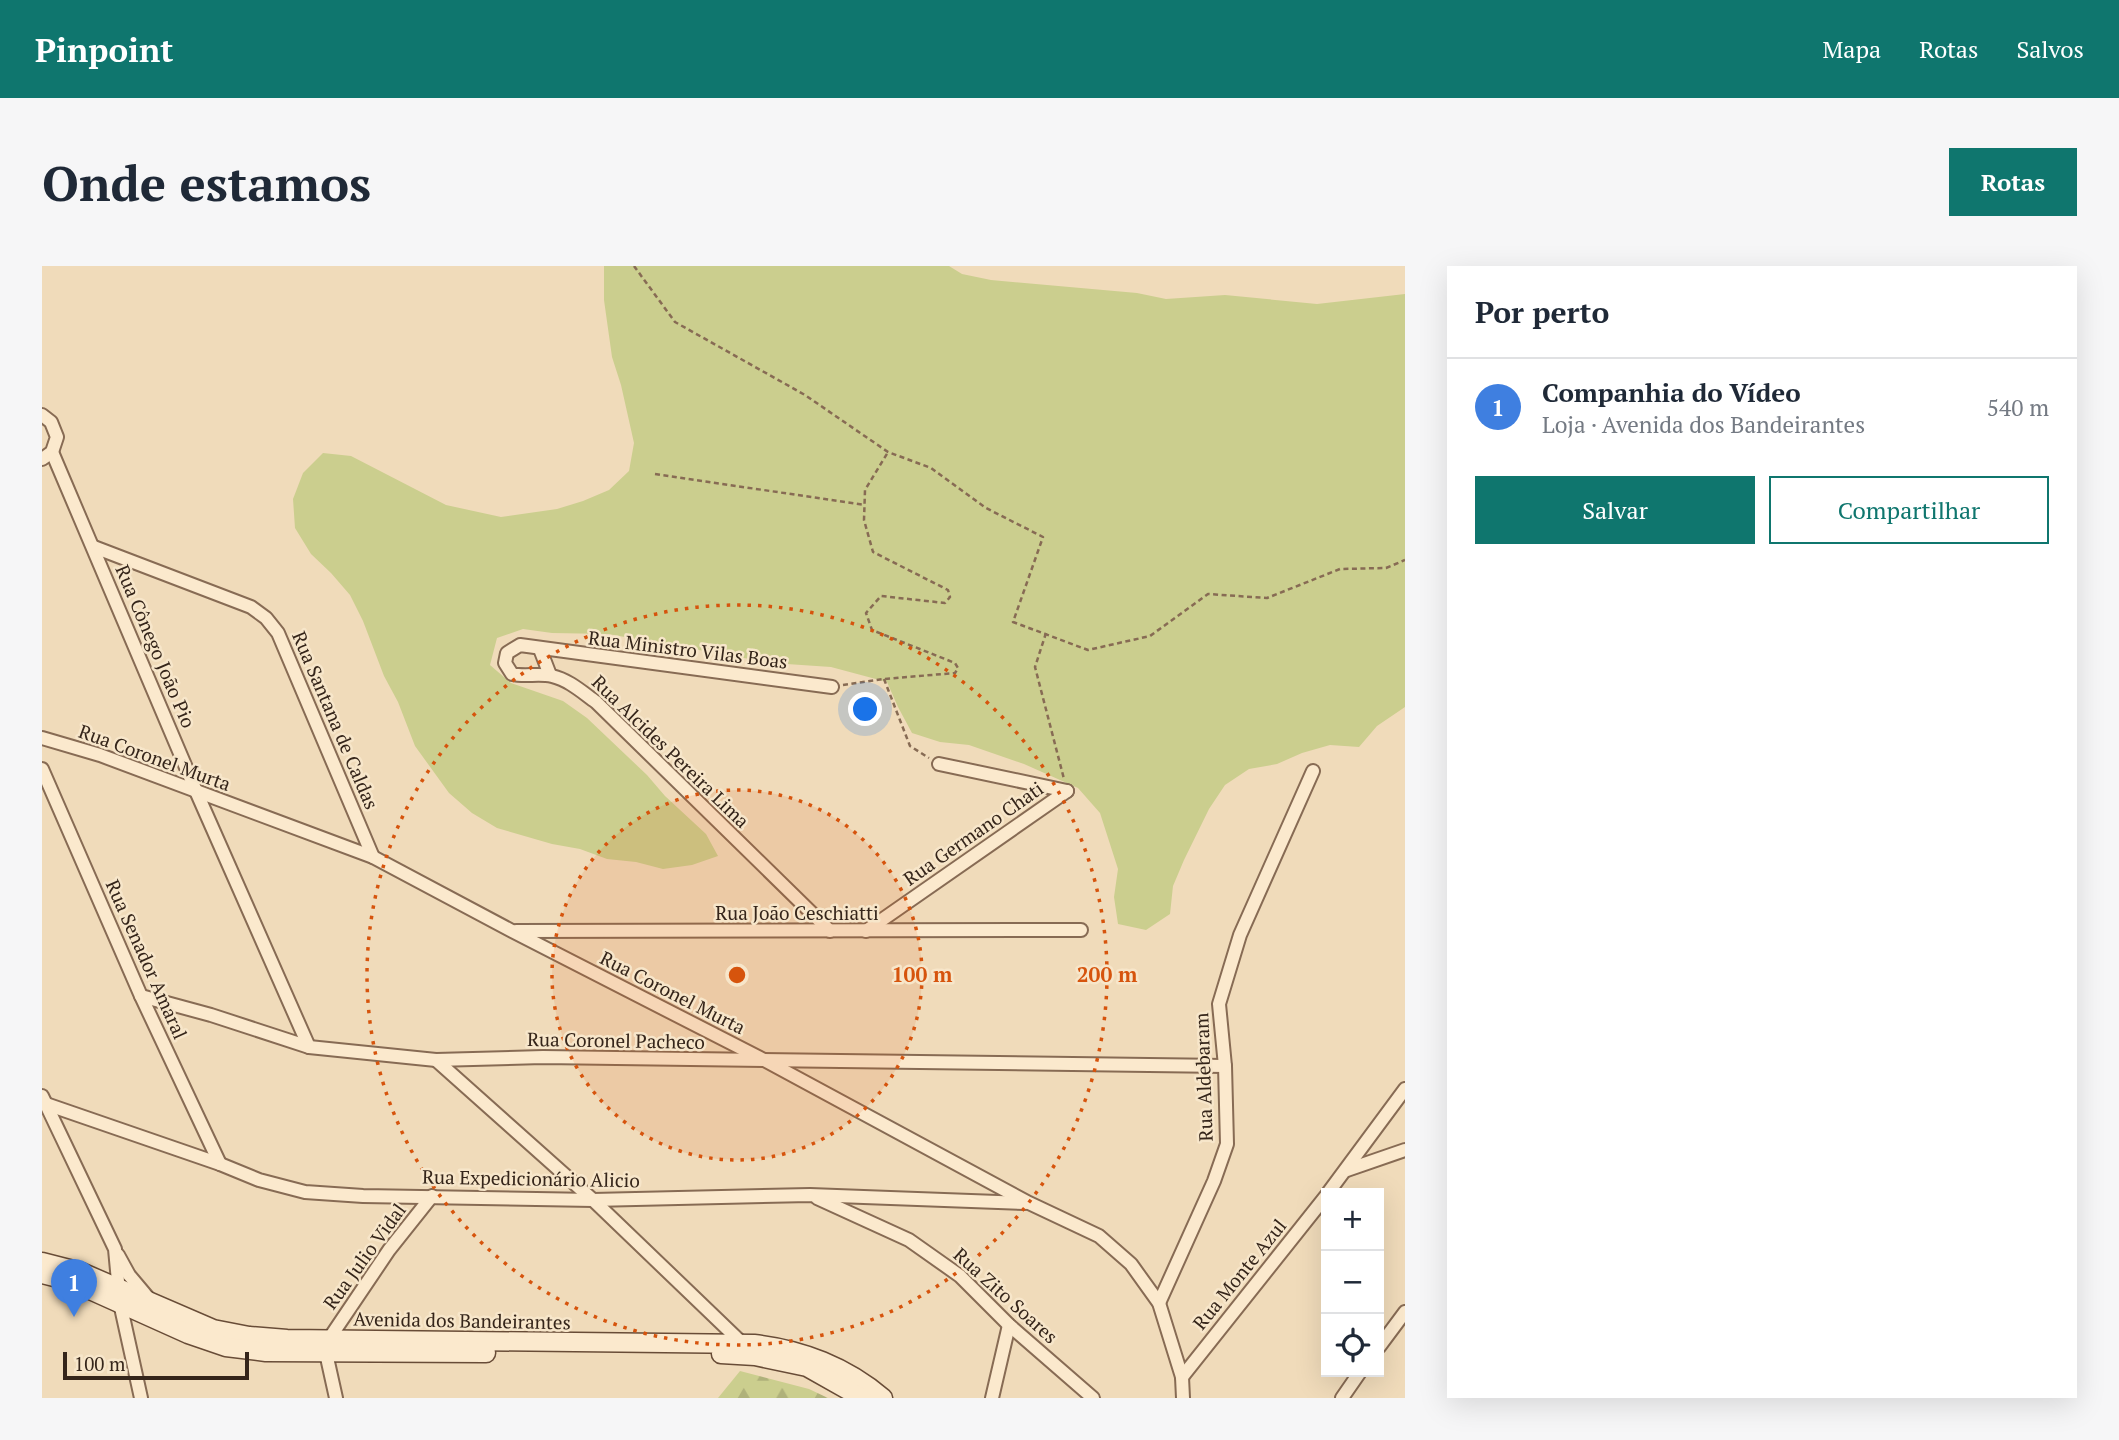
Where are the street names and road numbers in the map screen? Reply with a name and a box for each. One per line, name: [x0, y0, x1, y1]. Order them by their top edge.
street label: Rua Cônego João Pio: [110, 561, 202, 731]
street label: Rua Ministro Vilas Boas: [587, 624, 789, 674]
street label: Rua Santana de Caldas: [287, 627, 385, 813]
street label: Rua Alcides Pereira Lima: [587, 669, 755, 833]
street label: Rua Coronel Murta: [76, 718, 235, 796]
street label: Rua Germano Chati: [898, 775, 1048, 891]
street label: Rua Senador Amaral: [101, 875, 193, 1043]
street label: Rua João Ceschiatti: [715, 900, 879, 925]
street label: Rua Coronel Murta: [596, 945, 750, 1040]
street label: Rua Aldebaram: [1188, 1012, 1218, 1142]
street label: Rua Coronel Pacheco: [527, 1026, 705, 1054]
street label: Rua Expedicionário Alicio: [422, 1164, 640, 1192]
street label: Rua Julio Vidal: [317, 1198, 411, 1314]
street label: Rua Monte Azul: [1187, 1214, 1291, 1334]
street label: Rua Zito Soares: [949, 1242, 1063, 1348]
street label: Avenida dos Bandeirantes: [353, 1306, 571, 1334]

